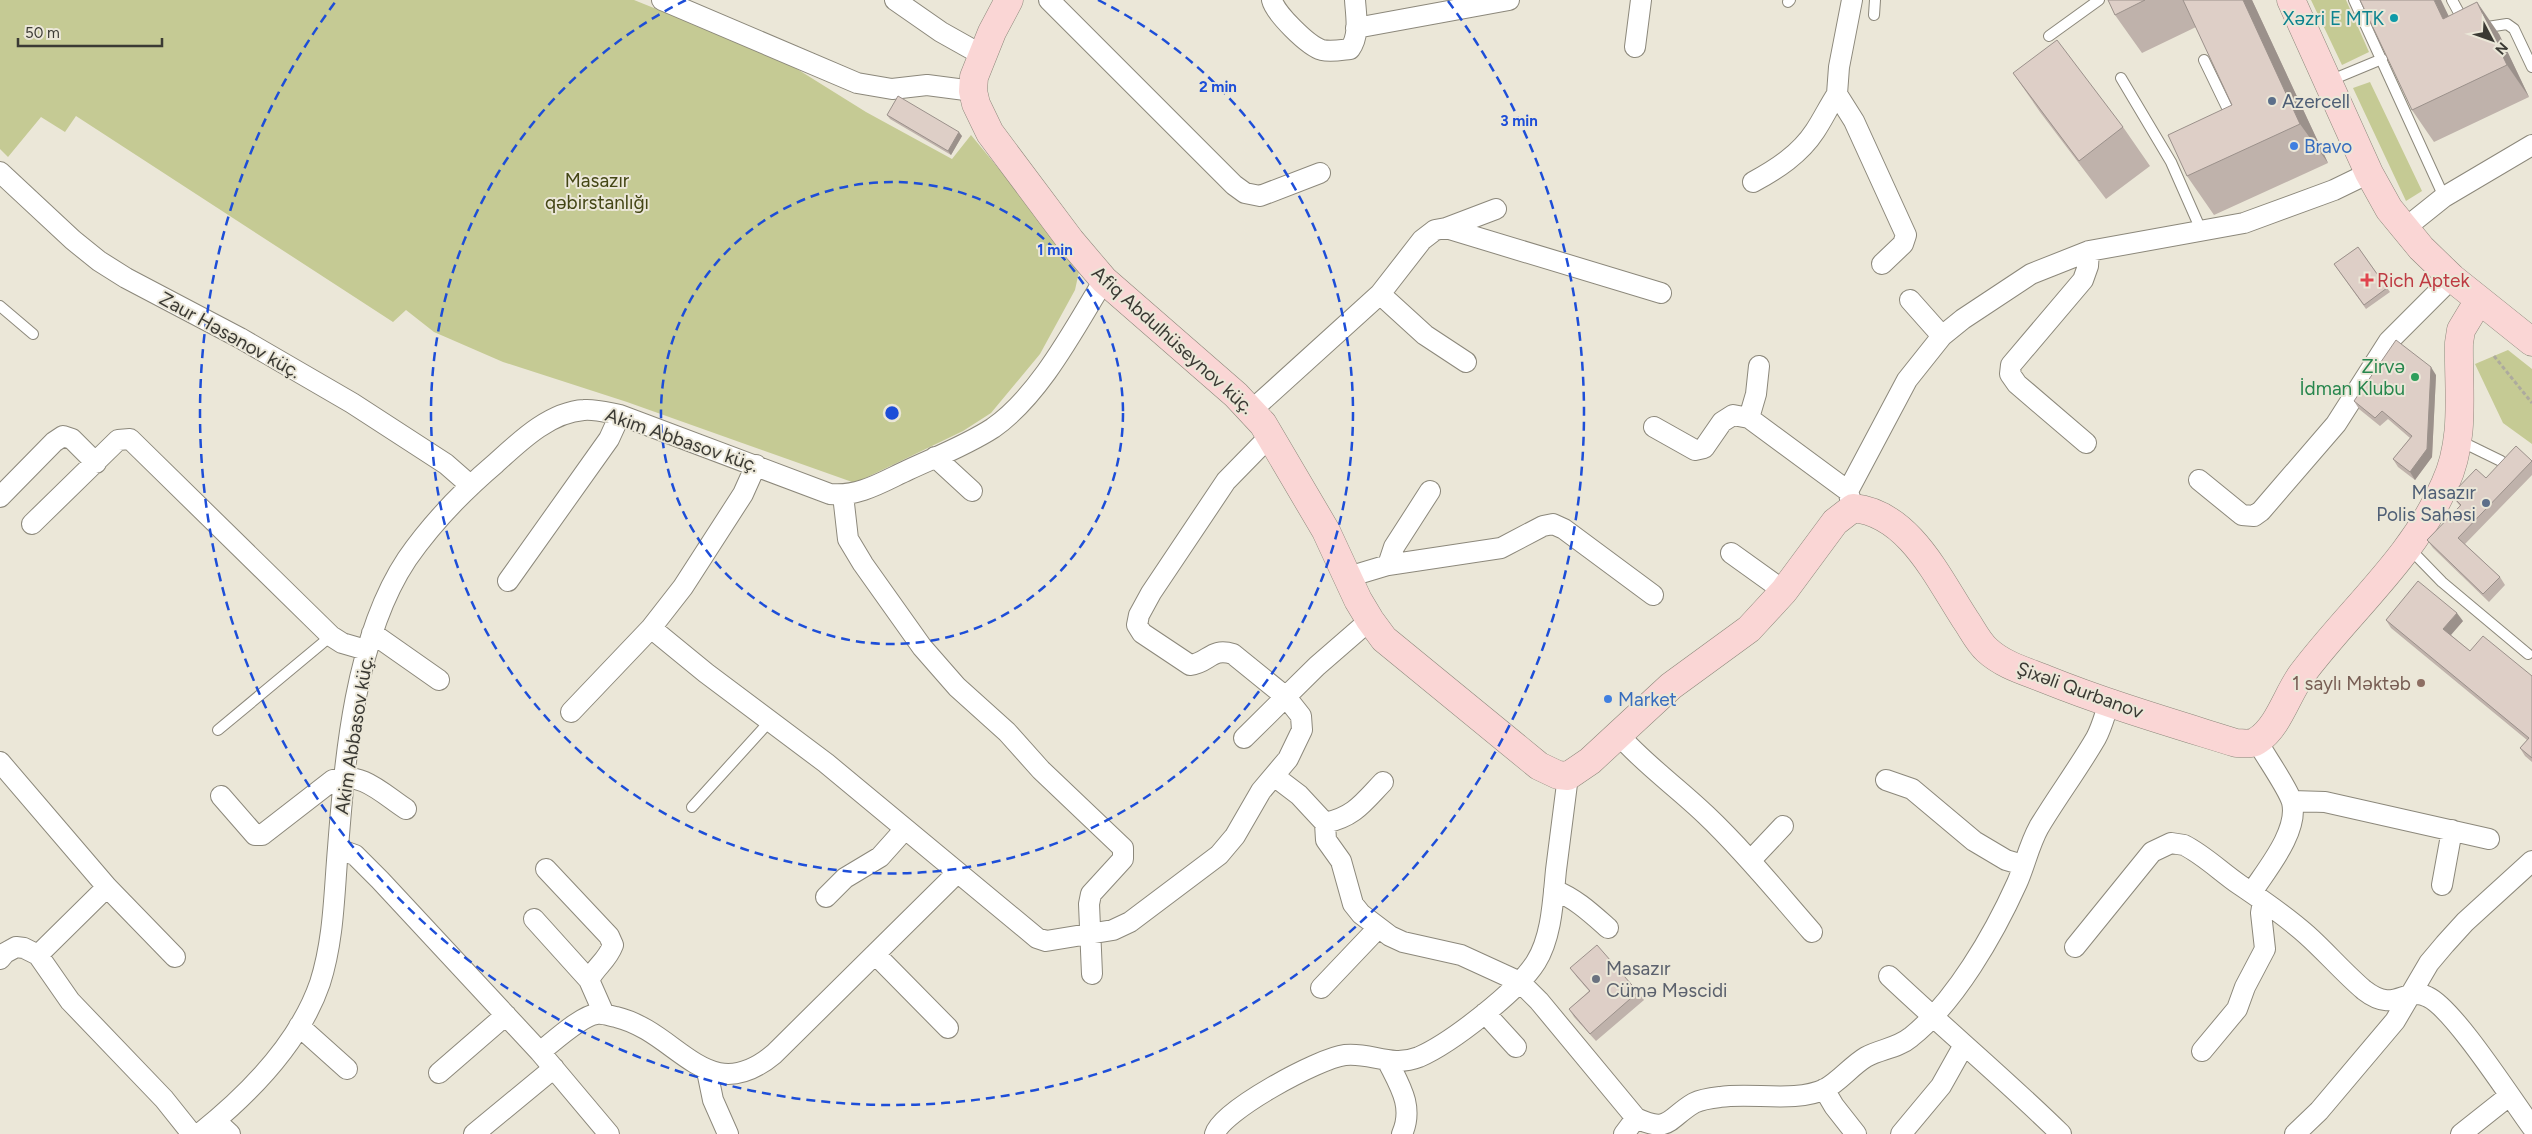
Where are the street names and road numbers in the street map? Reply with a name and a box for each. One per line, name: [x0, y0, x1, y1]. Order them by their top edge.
street label: Afiq Abdulhüseynov küç.: [1087, 261, 1259, 419]
street label: Zaur Həsənov küç.: [155, 287, 305, 383]
street label: Akim Abbasov küç.: [602, 403, 762, 477]
street label: Akim Abbasov küç.: [330, 654, 378, 816]
street label: Şixəli Qurbanov: [2014, 656, 2146, 724]

